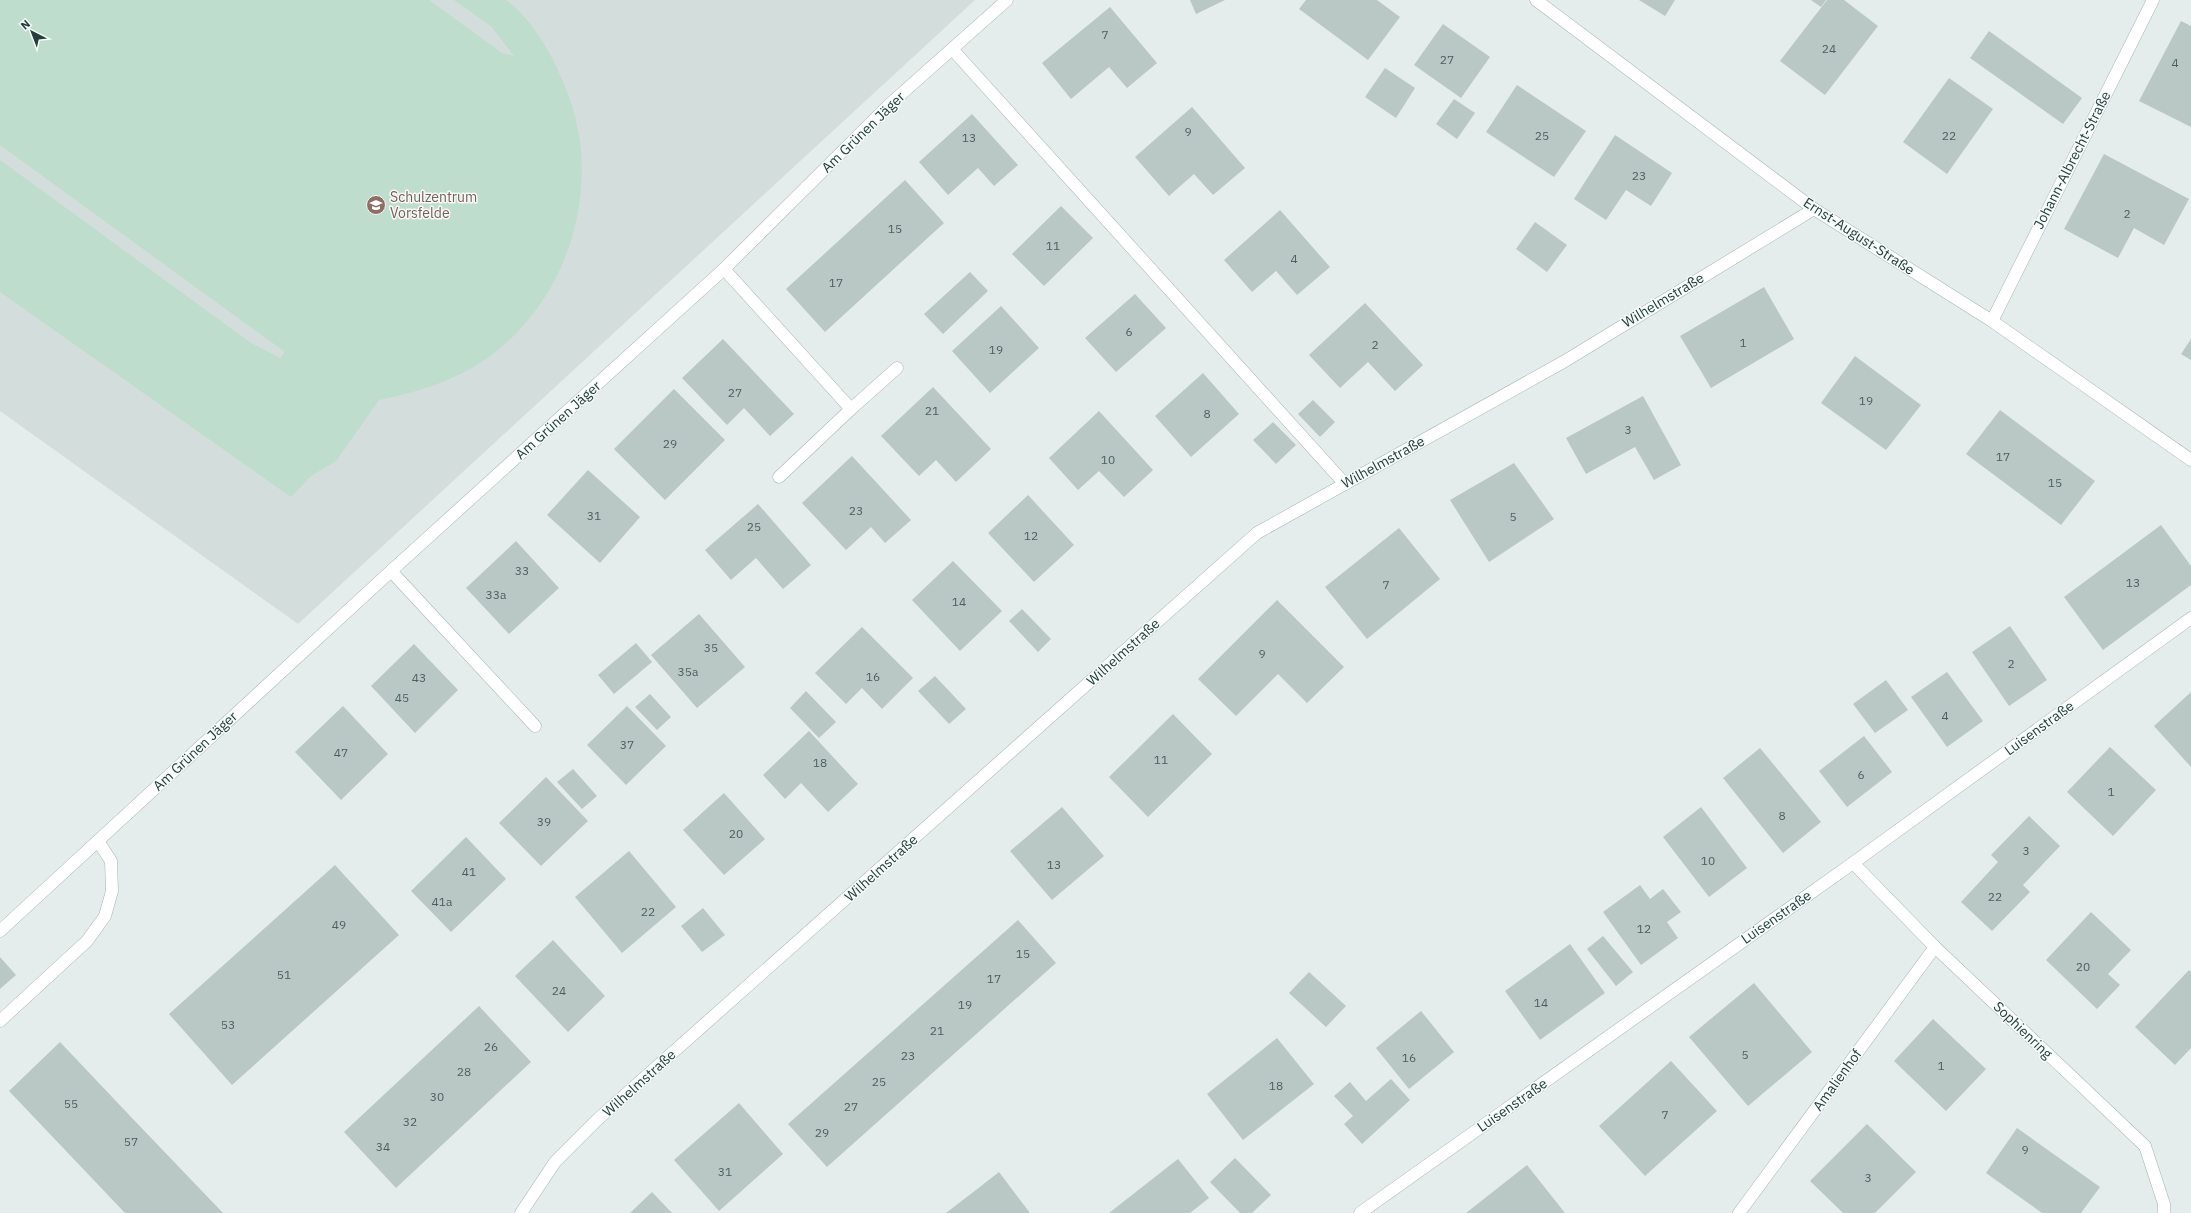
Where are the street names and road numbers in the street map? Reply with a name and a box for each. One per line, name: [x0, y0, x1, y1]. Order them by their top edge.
street label: Am Grünen Jäger: [818, 88, 908, 176]
street label: Johann-Albrecht-Straße: [2029, 88, 2115, 232]
street label: Ernst-August-Straße: [1800, 193, 1918, 279]
street label: Wilhelmstraße: [1619, 268, 1707, 331]
street label: Am Grünen Jäger: [511, 377, 605, 463]
street label: Wilhelmstraße: [1338, 432, 1428, 492]
street label: Wilhelmstraße: [1083, 614, 1164, 690]
street label: Luisenstraße: [2001, 697, 2078, 759]
street label: Am Grünen Jäger: [149, 707, 241, 795]
street label: Wilhelmstraße: [841, 830, 922, 906]
street label: Luisenstraße: [1737, 886, 1815, 948]
street label: Sophienring: [1990, 997, 2057, 1063]
street label: Wilhelmstraße: [599, 1045, 680, 1121]
street label: Amalienhof: [1809, 1045, 1866, 1114]
street label: Luisenstraße: [1473, 1074, 1551, 1136]

